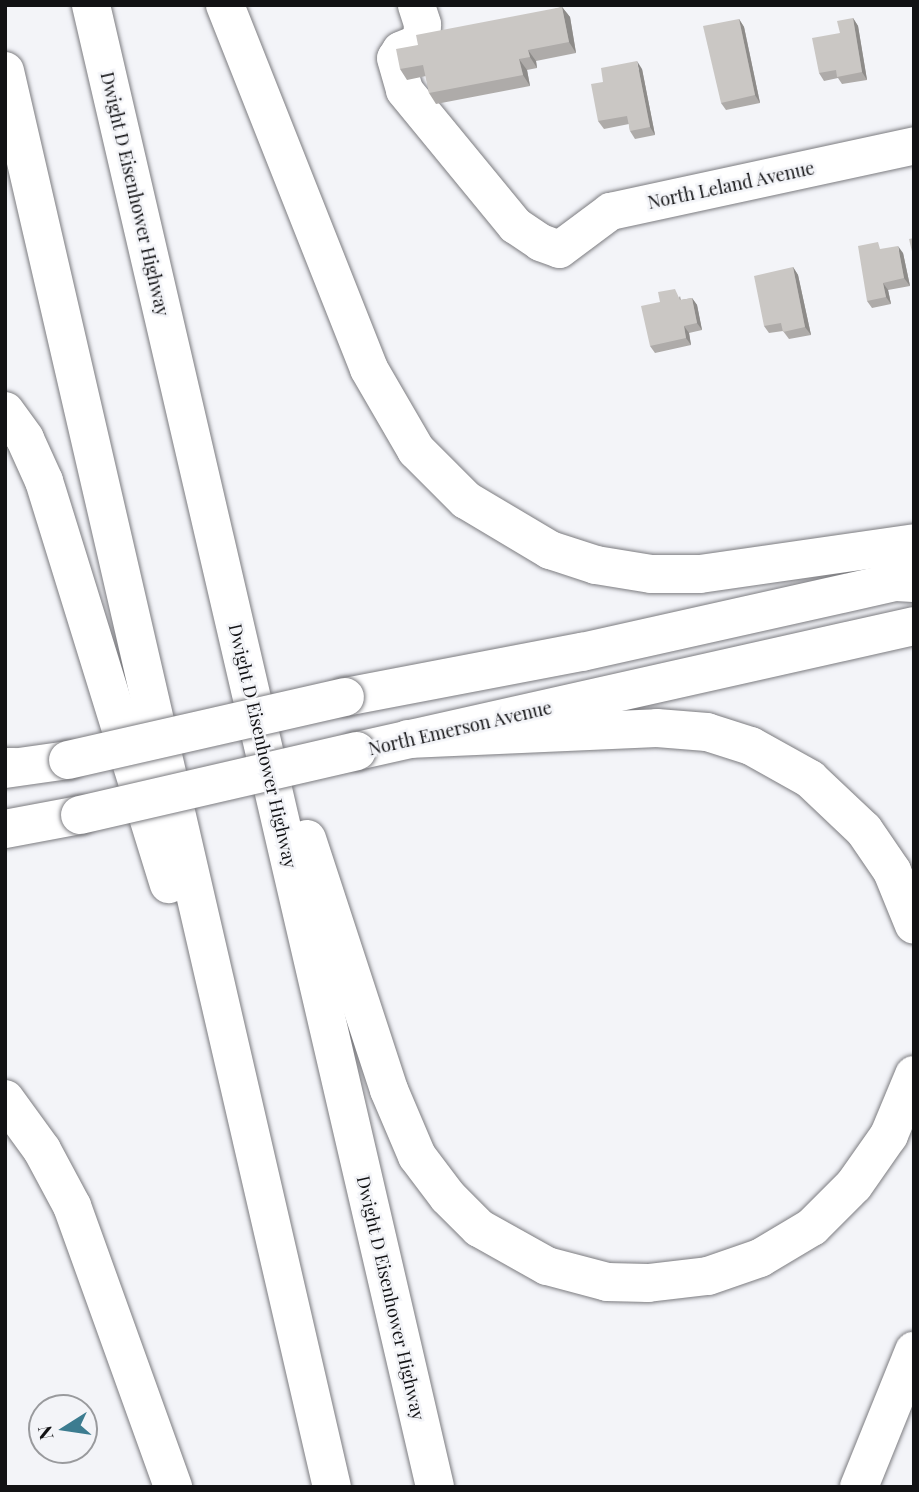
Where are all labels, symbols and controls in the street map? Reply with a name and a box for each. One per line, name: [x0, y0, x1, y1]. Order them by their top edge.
street label: Dwight D Eisenhower Highway: [96, 69, 174, 319]
street label: North Leland Avenue: [645, 157, 817, 213]
street label: Dwight D Eisenhower Highway: [224, 621, 302, 871]
street label: North Emerson Avenue: [366, 696, 554, 760]
street label: Dwight D Eisenhower Highway: [352, 1173, 430, 1423]
north arrow: [28, 1394, 98, 1464]
text: N: [30, 1424, 59, 1442]

